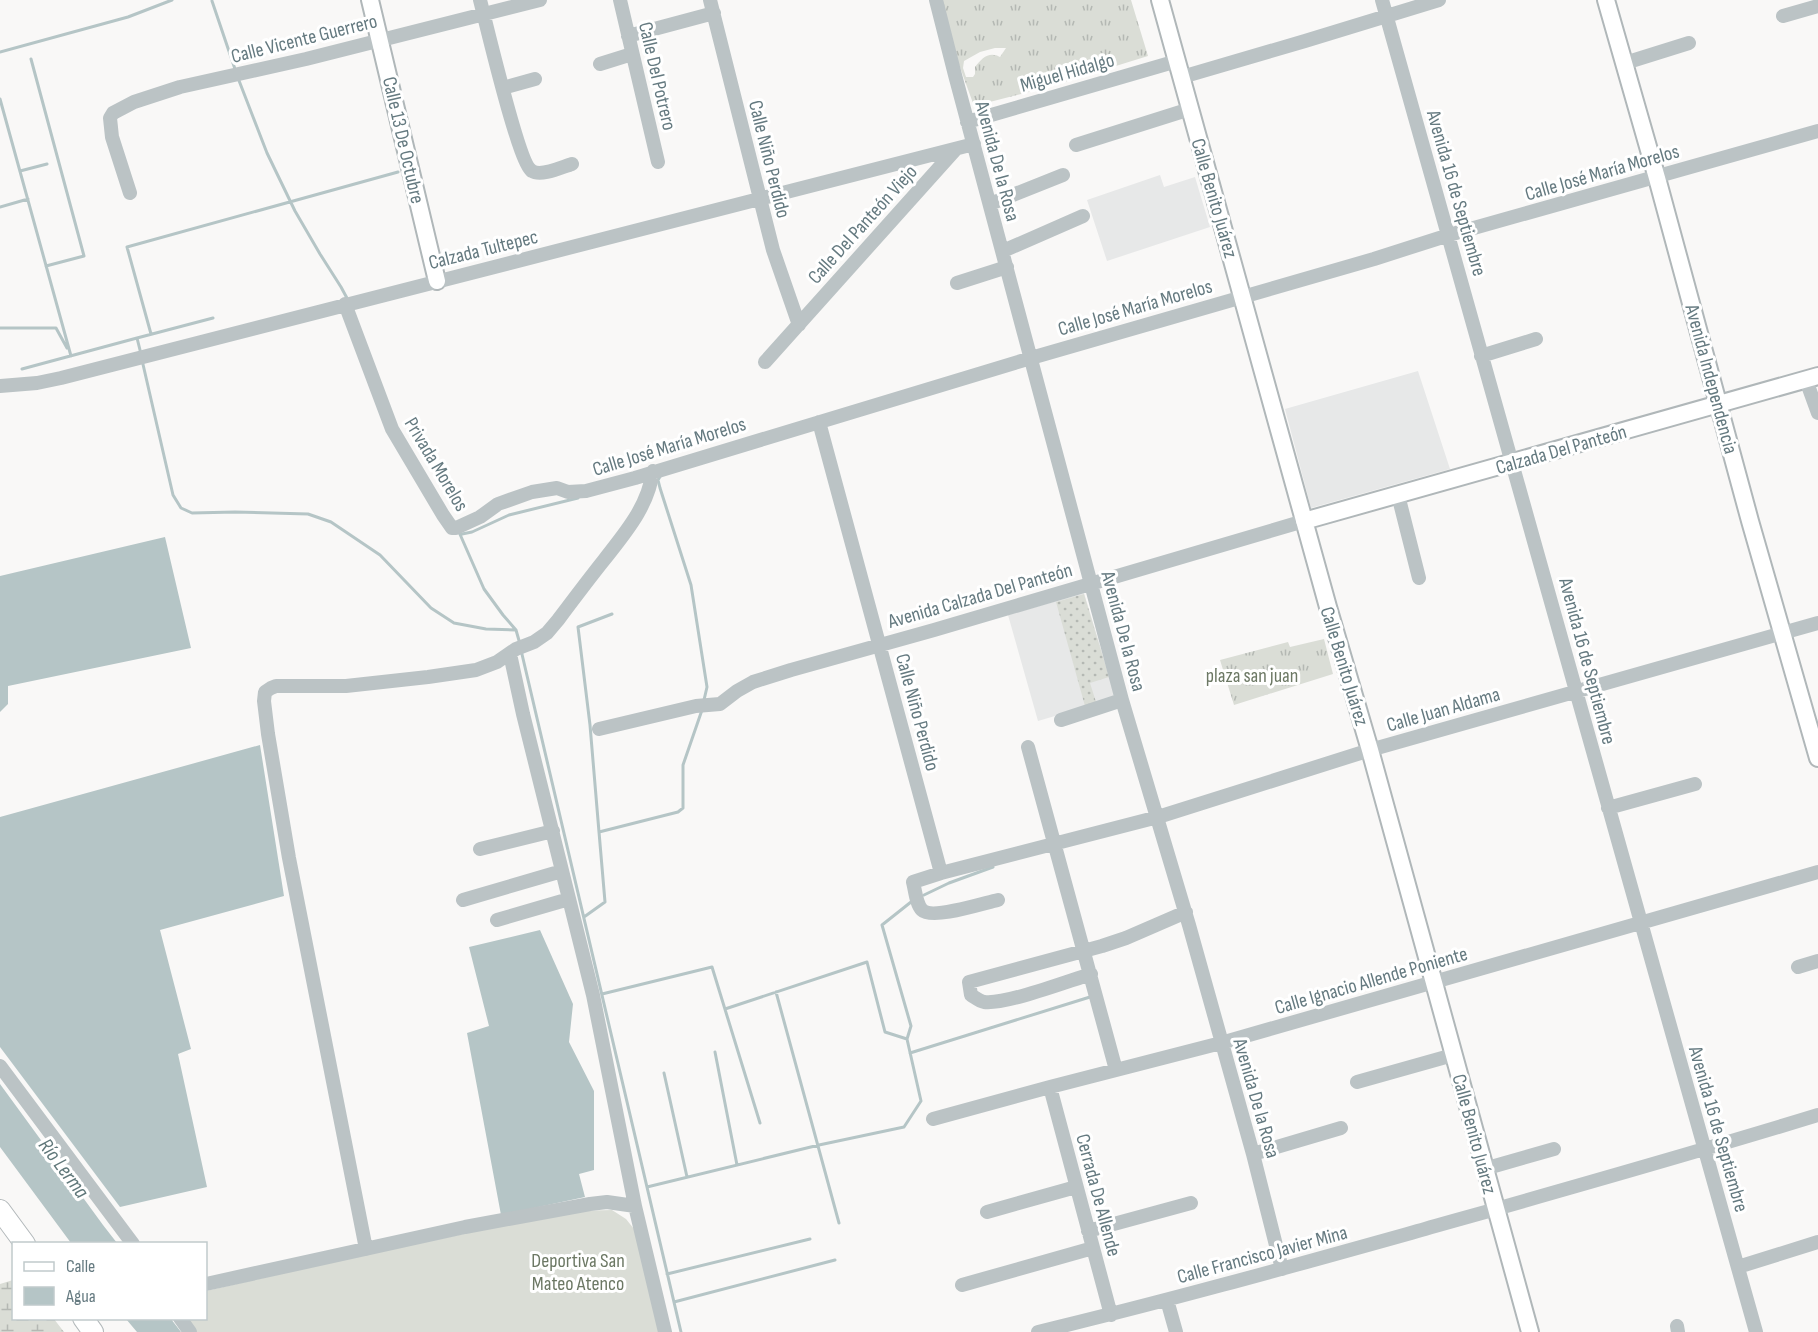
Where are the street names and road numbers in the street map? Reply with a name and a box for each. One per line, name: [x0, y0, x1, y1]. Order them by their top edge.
street label: Calle Vicente Guerrero: [229, 9, 380, 69]
street label: Calle Del Potrero: [633, 20, 681, 133]
street label: Miguel Hidalgo: [1017, 48, 1117, 98]
street label: Calle 13 De Octubre: [377, 75, 429, 206]
street label: Calle Niño Perdido: [743, 98, 795, 220]
street label: Avenida De la Rosa: [969, 98, 1025, 224]
street label: Avenida 16 de Septiembre: [1421, 107, 1491, 279]
street label: Calle Benito Juárez: [1186, 136, 1243, 261]
street label: Calle José María Morelos: [1522, 139, 1682, 206]
street label: Calle Del Panteón Viejo: [803, 160, 922, 289]
street label: Calzada Tultepec: [426, 225, 540, 275]
street label: Calle José María Morelos: [1055, 274, 1215, 341]
street label: Avenida Independencia: [1679, 301, 1743, 457]
street label: Calle José María Morelos: [590, 412, 749, 482]
street label: Privada Morelos: [399, 413, 473, 516]
street label: Calzada Del Panteón: [1493, 420, 1630, 480]
street label: Avenida Calzada Del Panteón: [884, 558, 1075, 634]
street label: Avenida De la Rosa: [1095, 568, 1151, 694]
street label: Avenida 16 de Septiembre: [1553, 574, 1621, 747]
street label: Calle Benito Juárez: [1315, 604, 1374, 729]
street label: Calle Niño Perdido: [890, 651, 944, 773]
street label: Calle Juan Aldama: [1384, 682, 1503, 738]
street label: Calle Ignacio Allende Poniente: [1272, 942, 1470, 1020]
street label: Avenida De la Rosa: [1227, 1035, 1285, 1161]
street label: Avenida 16 de Septiembre: [1683, 1043, 1753, 1215]
street label: Calle Benito Juárez: [1447, 1072, 1502, 1197]
street label: Cerrada De Allende: [1070, 1131, 1126, 1259]
street label: Calle Francisco Javier Mina: [1175, 1221, 1350, 1289]

